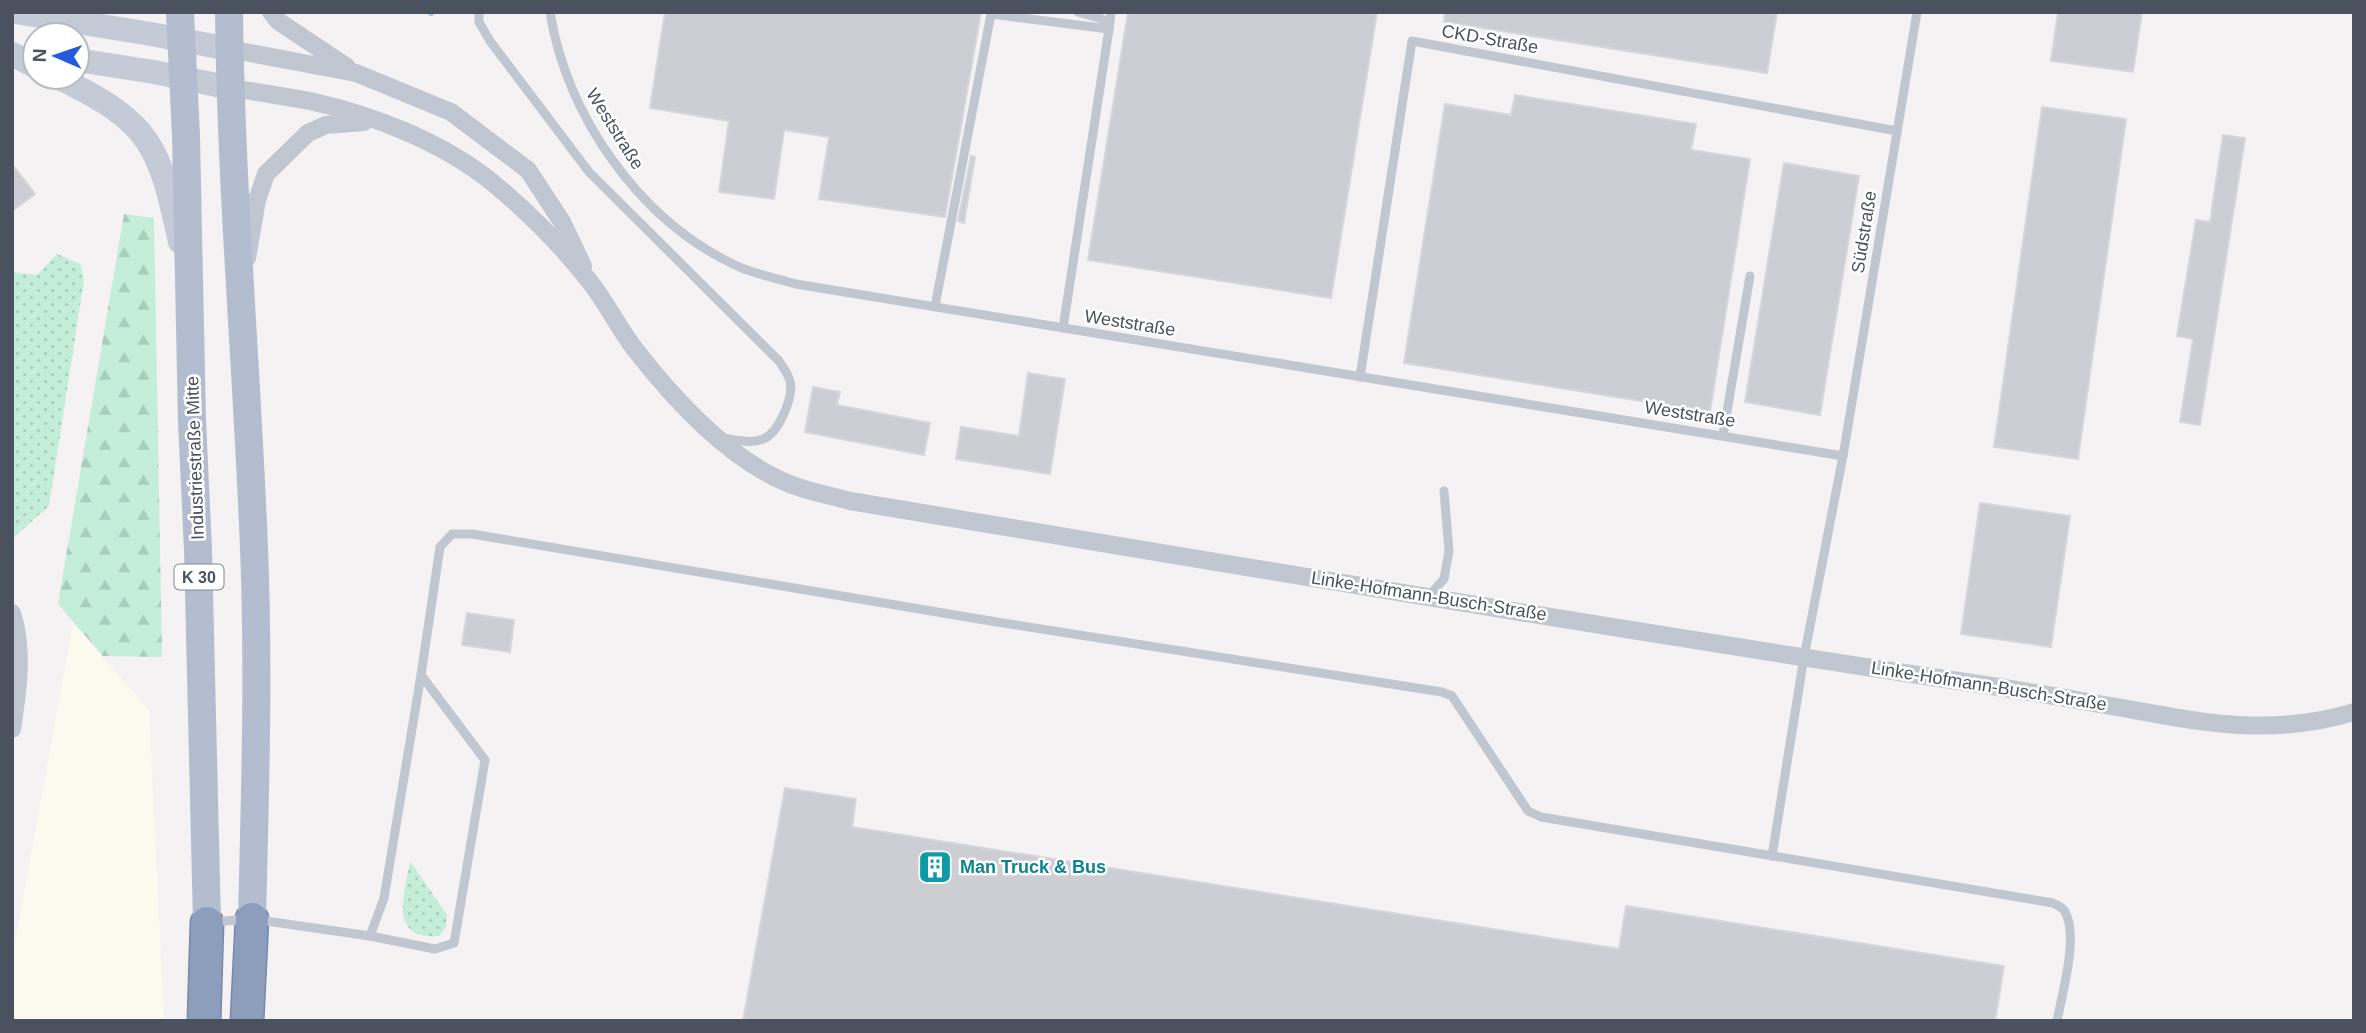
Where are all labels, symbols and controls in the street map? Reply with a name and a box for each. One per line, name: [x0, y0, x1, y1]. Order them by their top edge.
north arrow: [21, 21, 91, 91]
street label: CKD-Straße: [1440, 21, 1540, 57]
text: N: [29, 48, 50, 63]
street label: Weststraße: [582, 85, 648, 173]
street label: Südstraße: [1848, 189, 1880, 275]
street label: Weststraße: [1083, 306, 1177, 340]
street label: Industriestraße Mitte: [182, 376, 208, 540]
street label: Weststraße: [1643, 397, 1737, 431]
road number: K 30: [174, 564, 224, 590]
street label: Linke-Hofmann-Busch-Straße: [1310, 567, 1548, 625]
street label: Linke-Hofmann-Busch-Straße: [1870, 657, 2108, 715]
building icon: Man Truck & Bus: [916, 848, 954, 886]
place label: Man Truck & Bus: [960, 857, 1106, 877]

